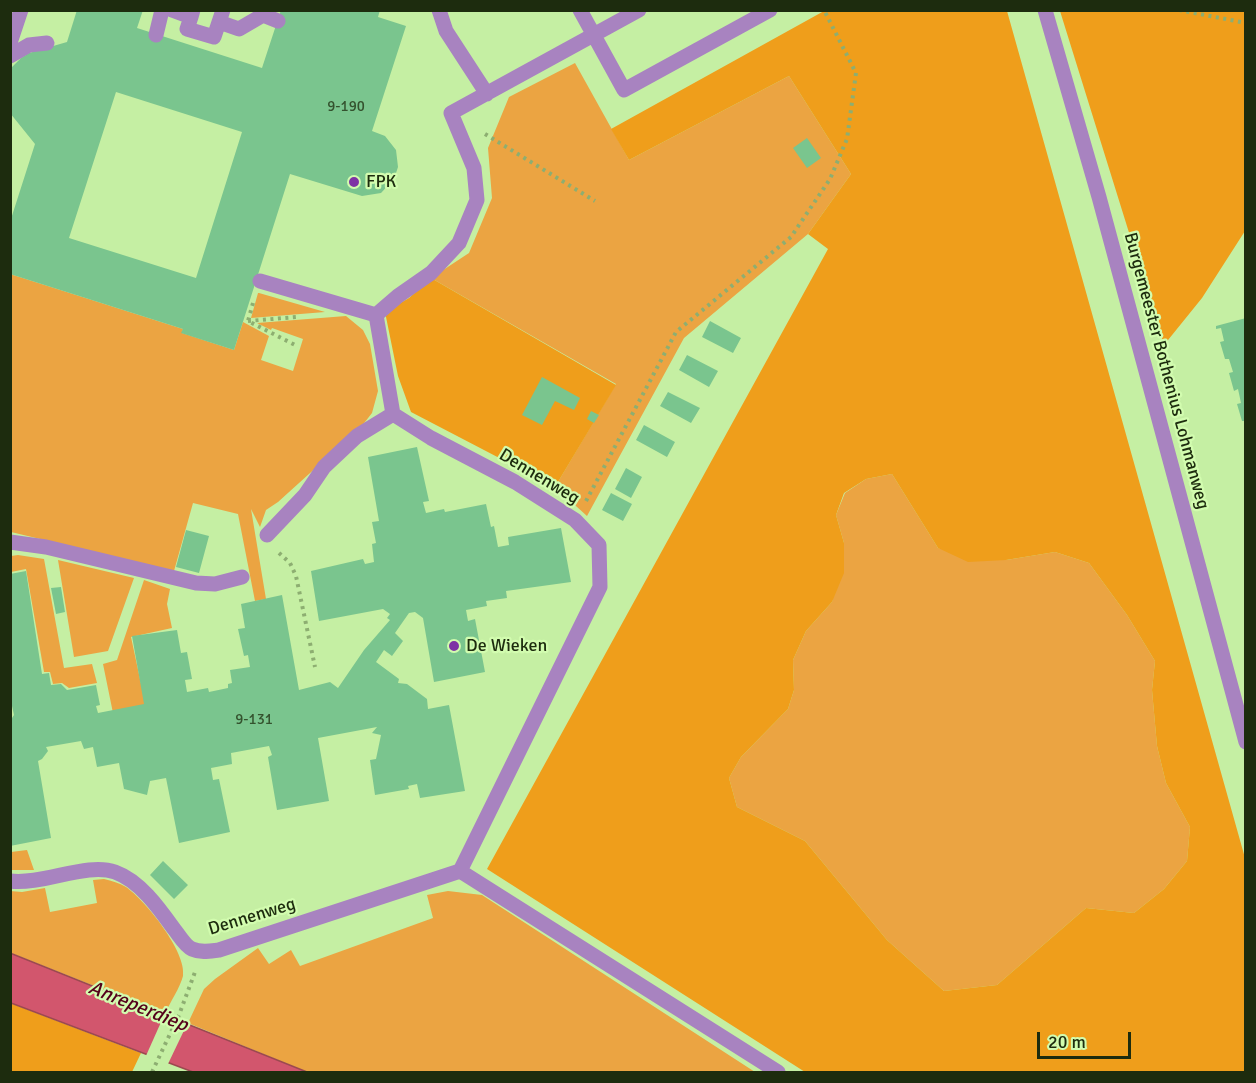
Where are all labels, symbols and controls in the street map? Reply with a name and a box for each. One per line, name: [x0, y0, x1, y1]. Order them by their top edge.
house number: 9-190: [327, 98, 365, 116]
place label: FPK: [366, 171, 396, 193]
marker: FPK: [347, 175, 361, 189]
street label: Burgemeester Bothenius Lohmanweg: [1119, 230, 1213, 512]
street label: Dennenweg: [495, 445, 583, 509]
place label: De Wieken: [466, 635, 547, 657]
marker: De Wieken: [447, 639, 461, 653]
house number: 9-131: [235, 711, 273, 729]
street label: Dennenweg: [206, 893, 298, 941]
water label: Anreperdiep: [85, 976, 191, 1038]
scale bar: [1040, 1020, 1134, 1058]
text: 20 m: [1048, 1031, 1086, 1053]

